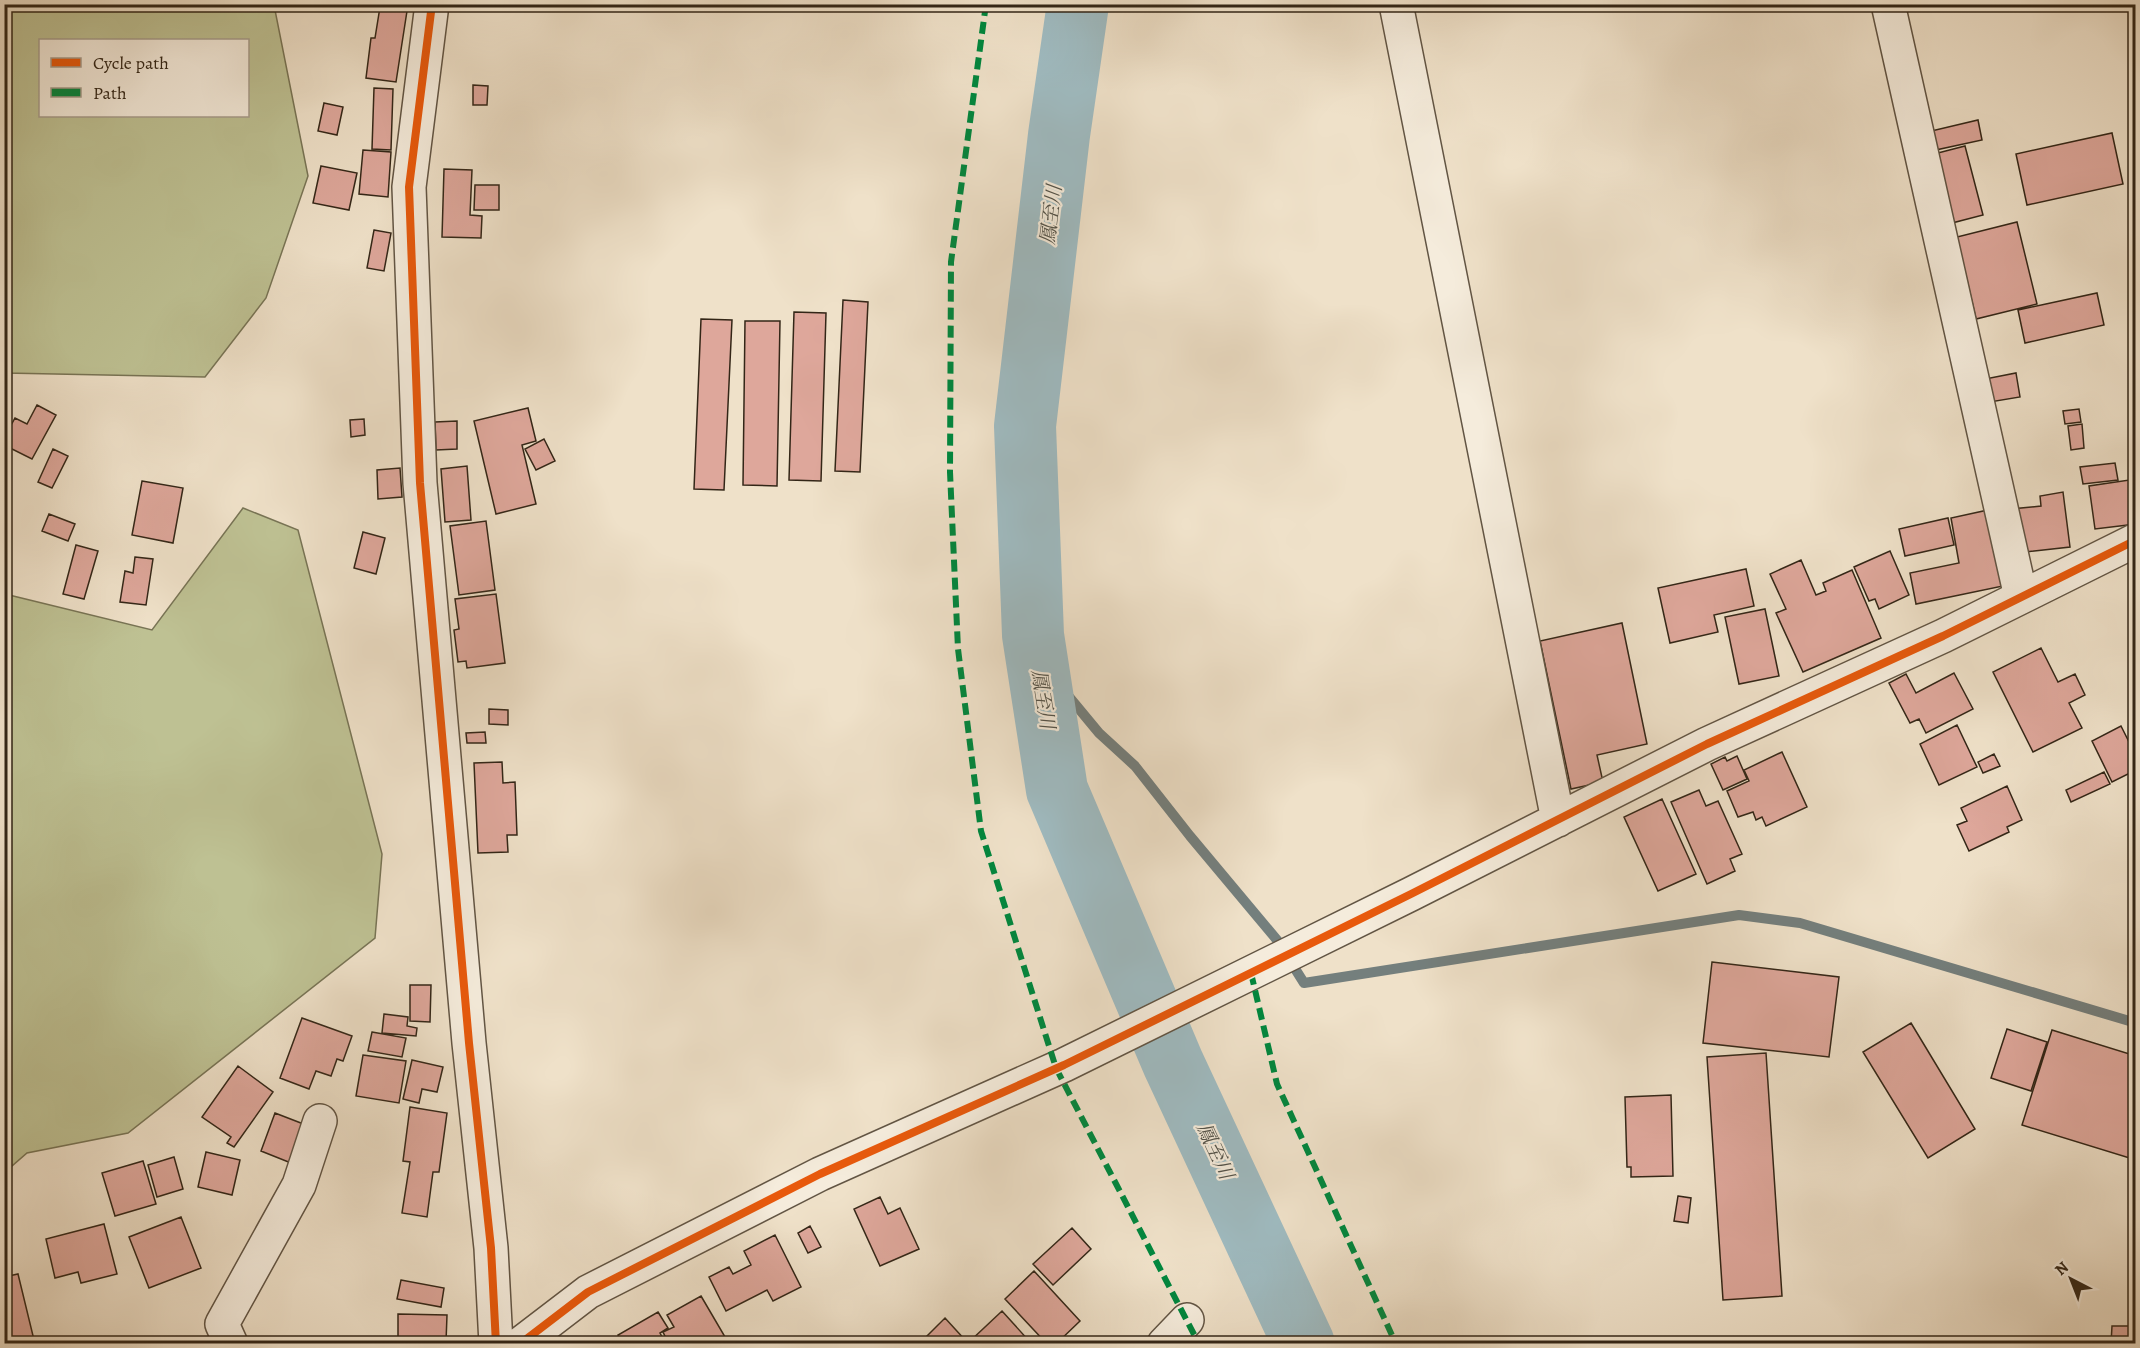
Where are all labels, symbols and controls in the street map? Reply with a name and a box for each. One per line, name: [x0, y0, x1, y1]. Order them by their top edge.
legend: [39, 39, 249, 117]
text: Cycle path: [93, 51, 169, 75]
text: Path: [93, 81, 127, 105]
water label: 鳳至川: [1034, 182, 1068, 246]
water label: 鳳至川: [1025, 667, 1061, 733]
water label: 鳳至川: [1190, 1118, 1241, 1186]
north arrow: [2041, 1249, 2101, 1309]
text: N: [2050, 1256, 2074, 1281]

